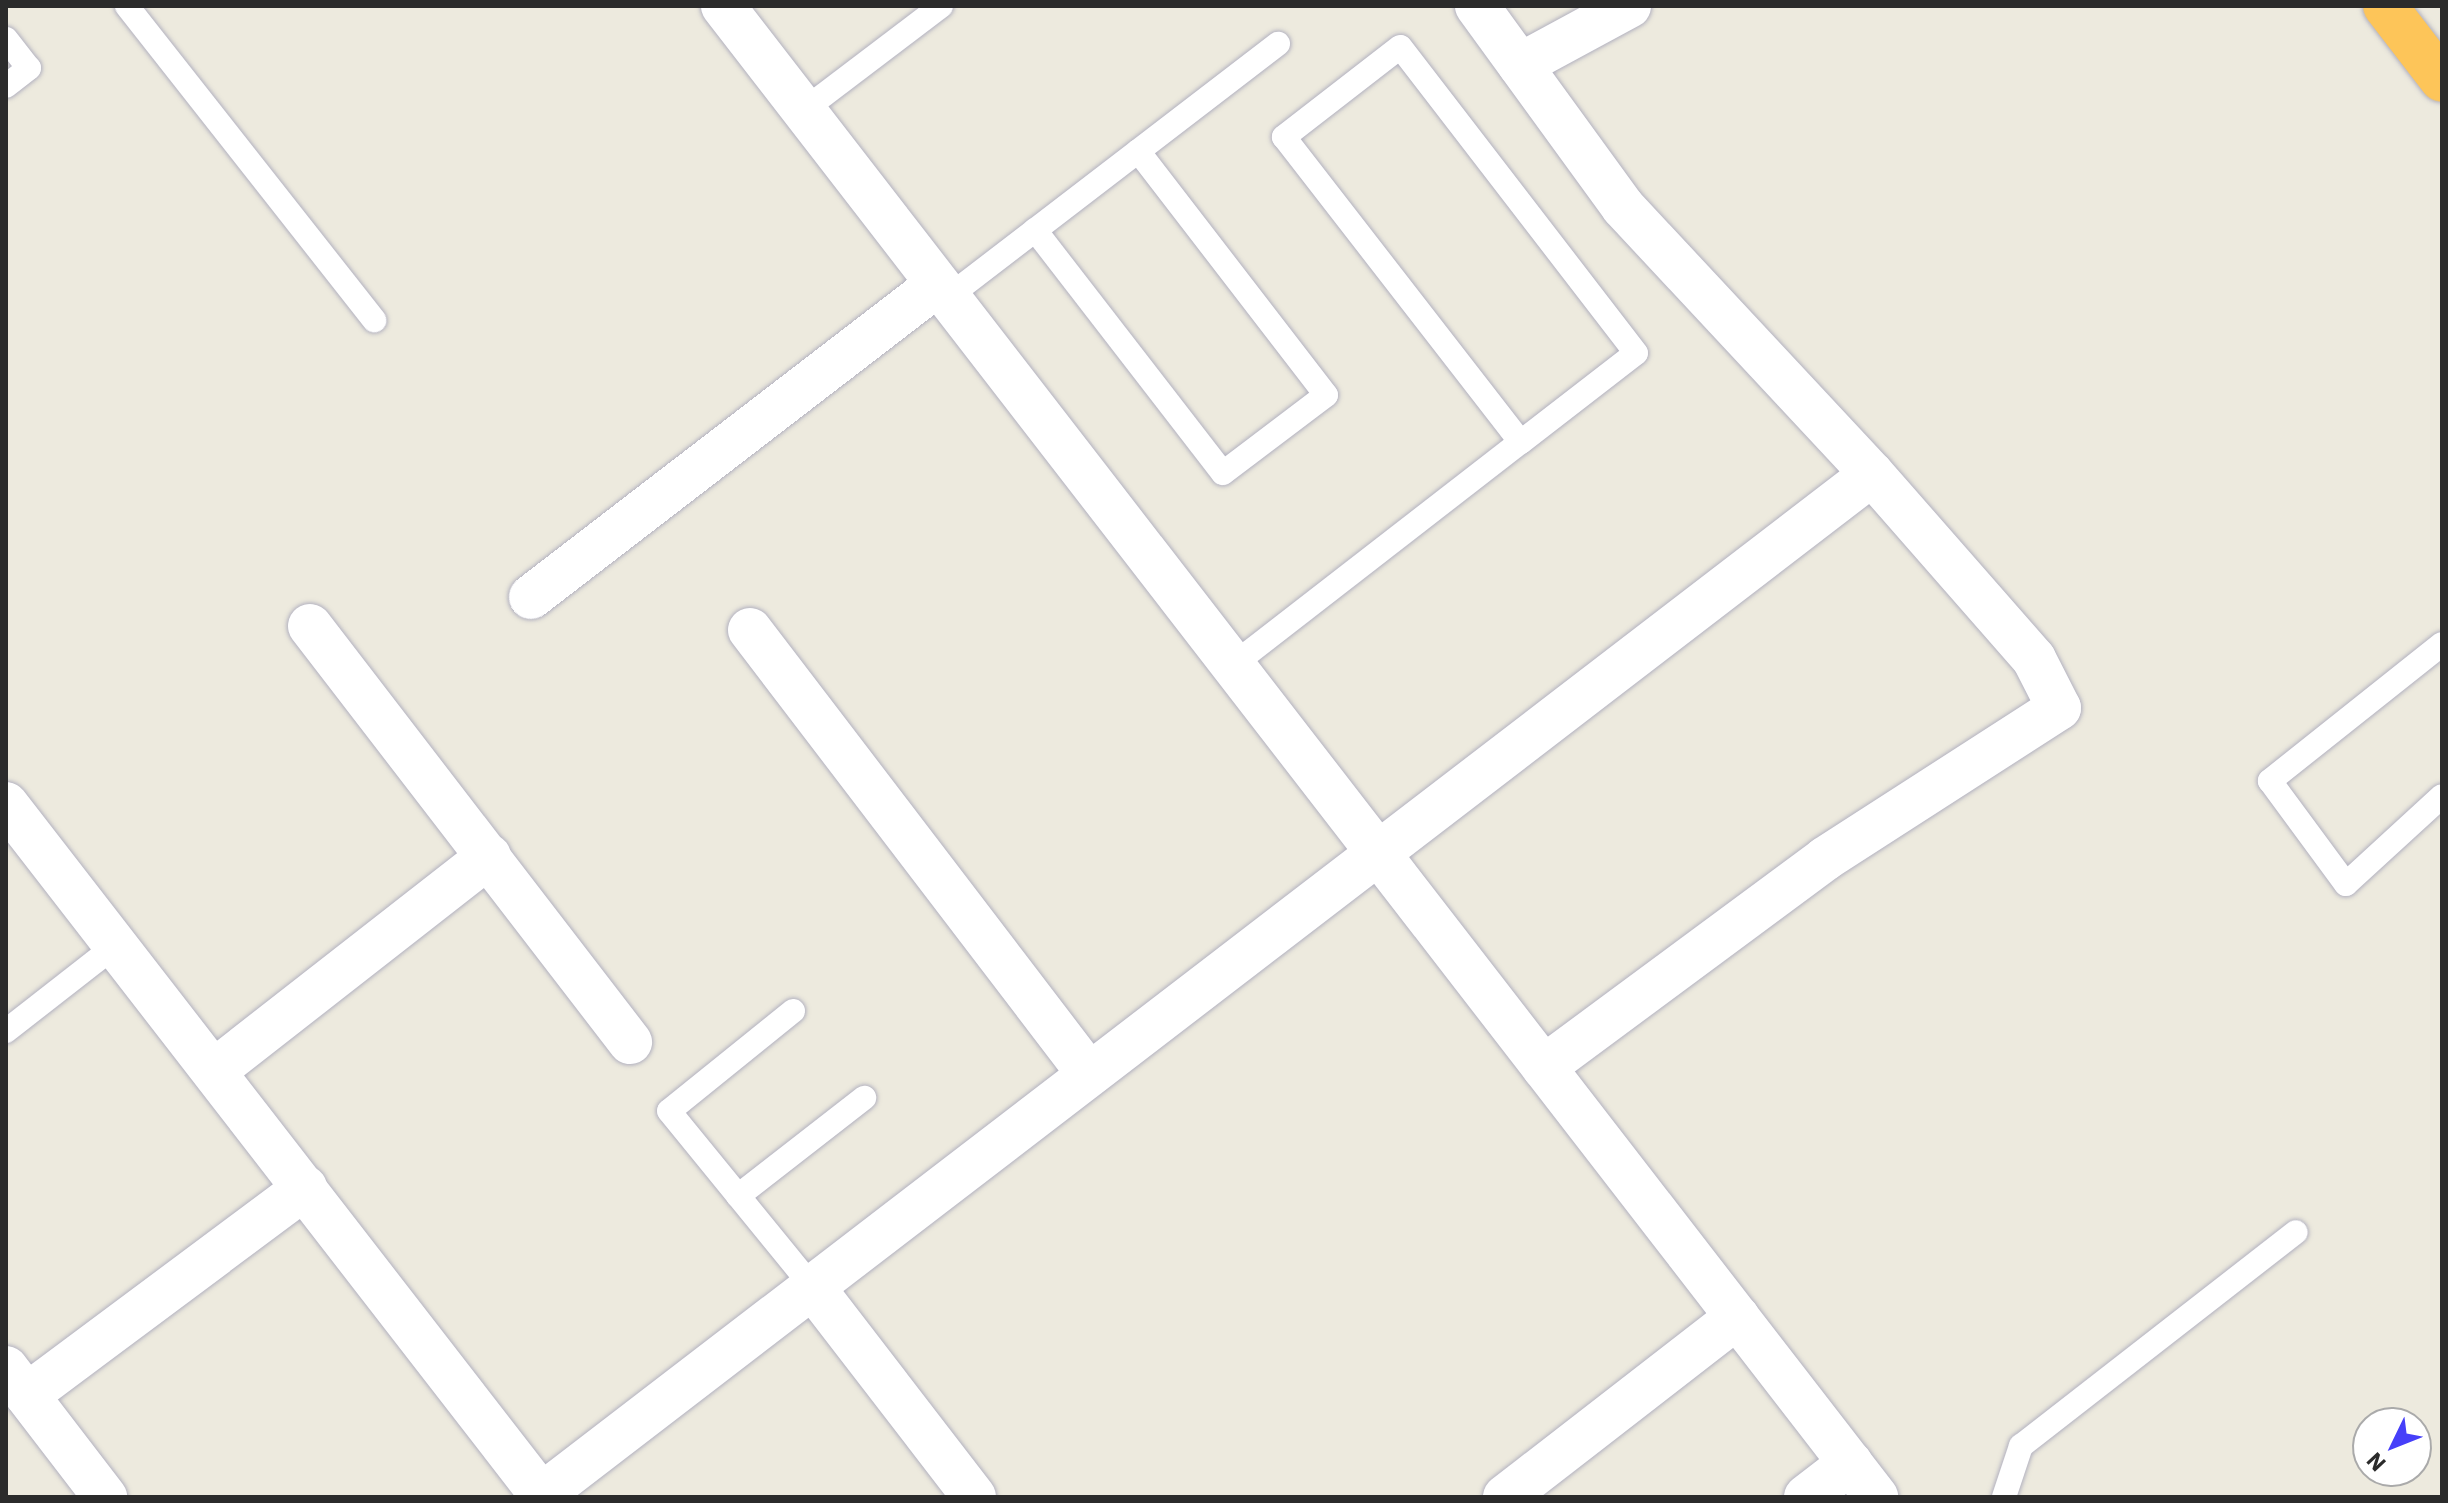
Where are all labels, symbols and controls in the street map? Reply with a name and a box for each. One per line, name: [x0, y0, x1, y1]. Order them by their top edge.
north arrow: [2352, 1407, 2432, 1487]
text: N: [2360, 1447, 2392, 1478]

